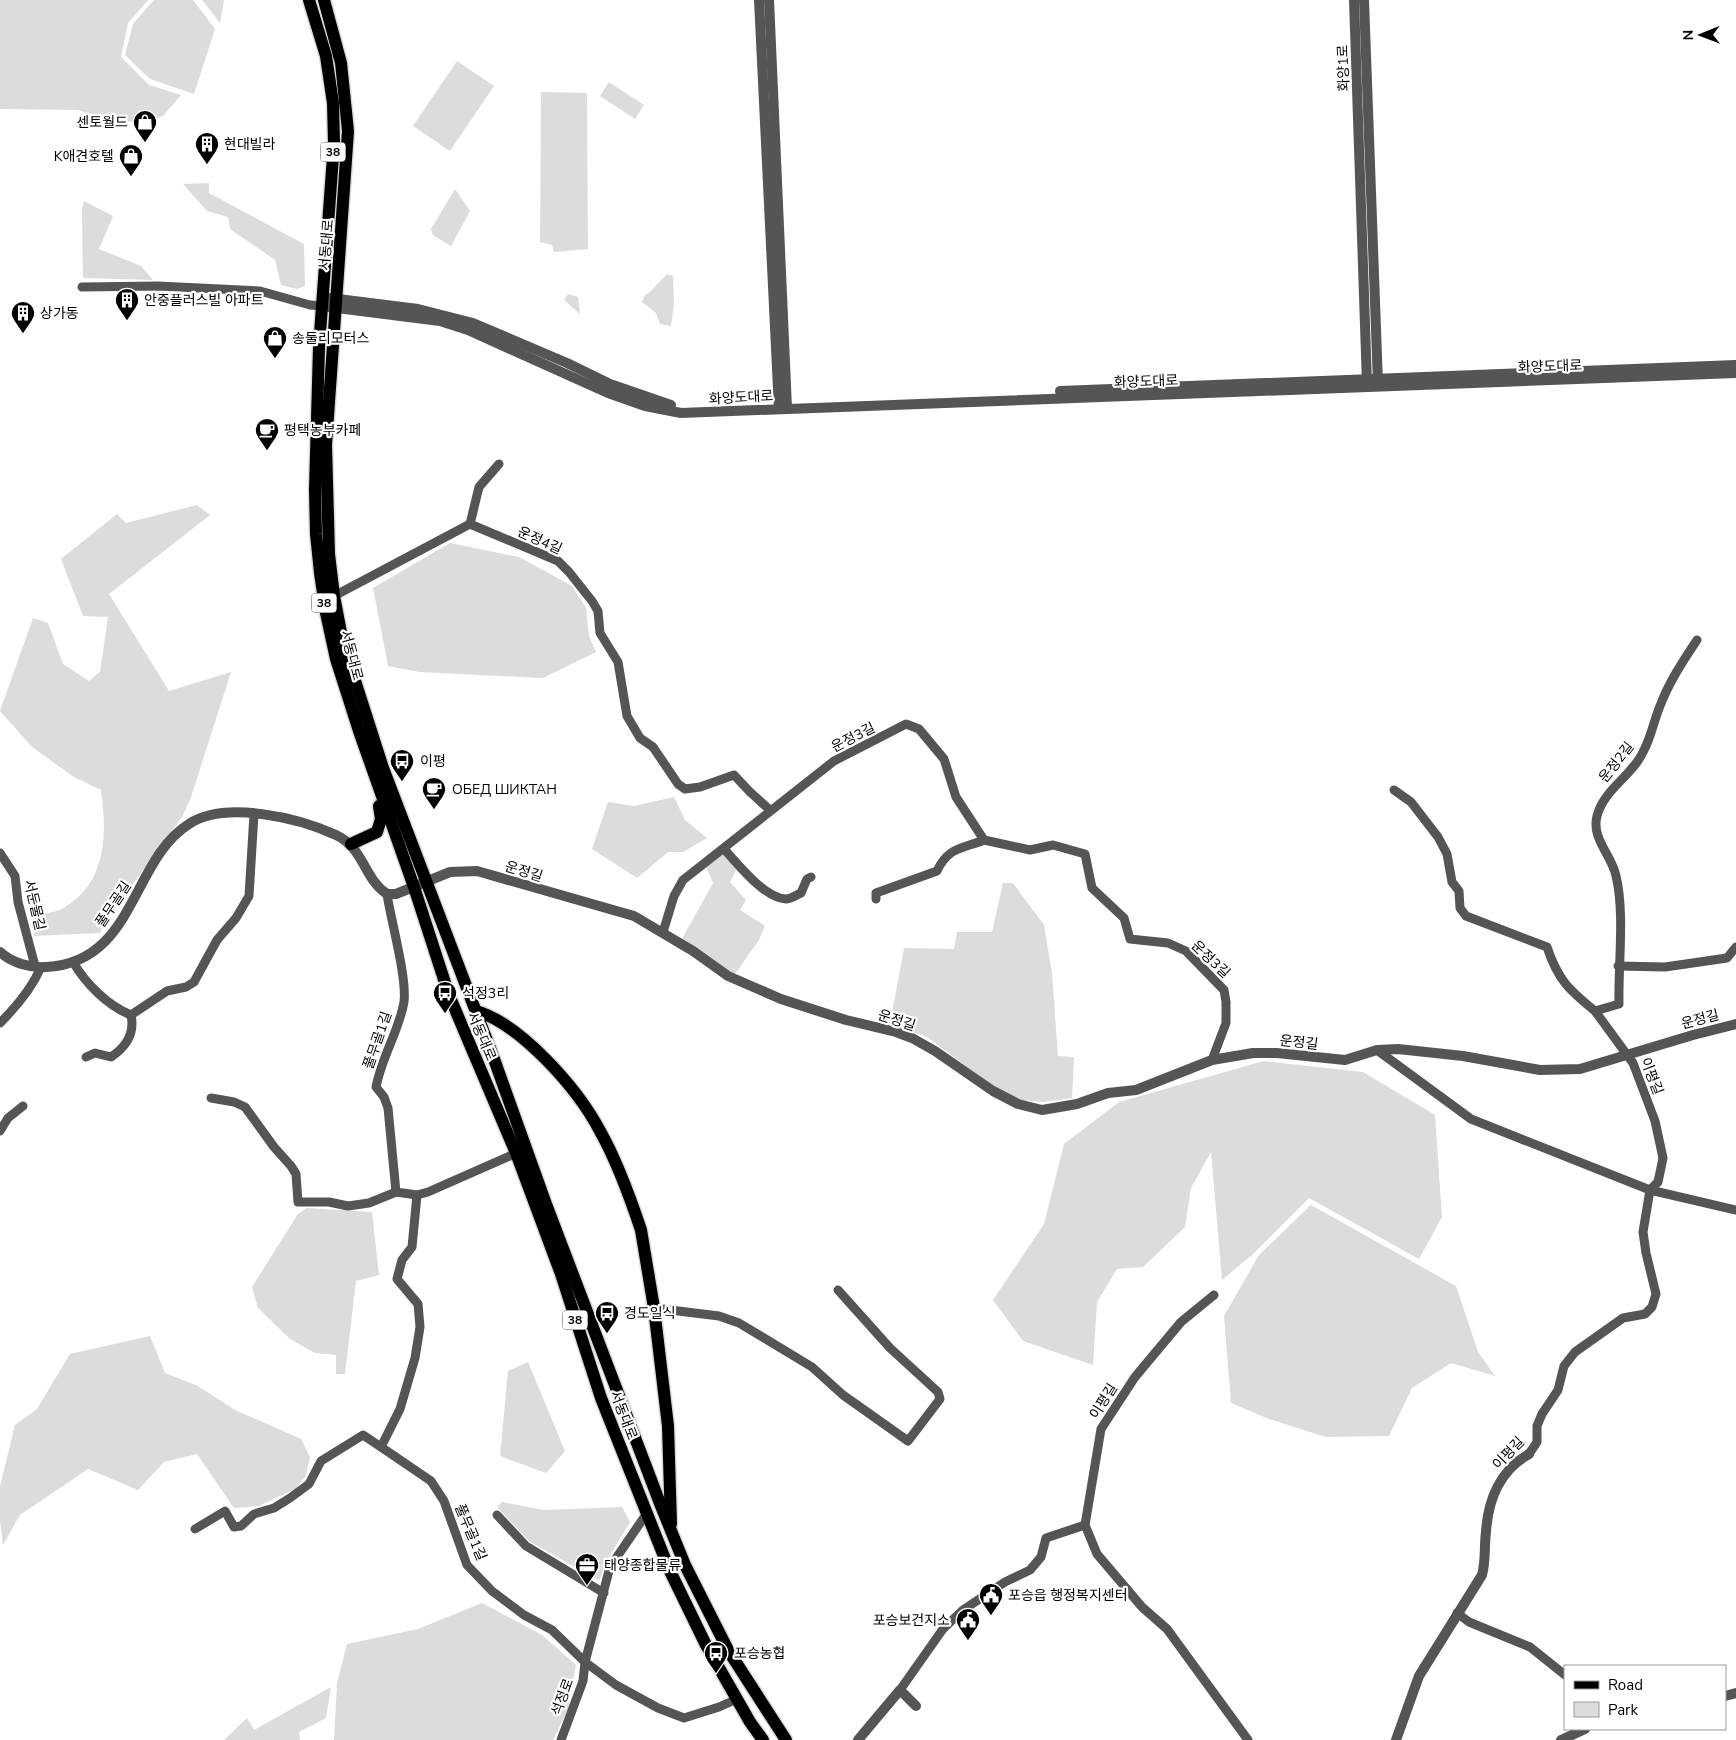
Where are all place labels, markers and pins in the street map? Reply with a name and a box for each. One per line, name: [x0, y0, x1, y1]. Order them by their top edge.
shop icon: 센토월드: [132, 109, 158, 143]
place label: 센토월드: [76, 113, 128, 132]
building icon: 현대빌라: [194, 131, 220, 165]
place label: 현대빌라: [224, 135, 276, 154]
shop icon: K애견호텔: [118, 143, 144, 177]
place label: K애견호텔: [54, 147, 114, 166]
building icon: 안중플러스빌 아파트: [114, 287, 140, 321]
place label: 안중플러스빌 아파트: [144, 291, 264, 310]
building icon: 상가동: [10, 300, 36, 334]
place label: 상가동: [40, 304, 79, 323]
shop icon: 송둘리모터스: [262, 325, 288, 359]
place label: 송둘리모터스: [292, 329, 369, 348]
cafe icon: 평택농부카페: [254, 417, 280, 451]
place label: 평택농부카페: [284, 421, 361, 440]
bus stop icon: 이평: [389, 748, 415, 782]
place label: 이평: [420, 752, 446, 771]
cafe icon: ОБЕД ШИКТАН: [421, 776, 447, 810]
place label: ОБЕД ШИКТАН: [452, 780, 557, 799]
bus stop icon: 석정3리: [432, 980, 458, 1014]
place label: 석정3리: [462, 984, 509, 1003]
bus stop icon: 경도일식: [594, 1300, 620, 1334]
place label: 경도일식: [624, 1304, 676, 1323]
office icon: 태양종합물류: [574, 1552, 600, 1586]
place label: 태양종합물류: [604, 1556, 681, 1575]
public building icon: 포승읍 행정복지센터: [978, 1582, 1004, 1616]
place label: 포승읍 행정복지센터: [1008, 1586, 1128, 1605]
public building icon: 포승보건지소: [955, 1607, 981, 1641]
place label: 포승보건지소: [873, 1611, 950, 1630]
bus stop icon: 포승농협: [703, 1640, 729, 1674]
place label: 포승농협: [734, 1644, 786, 1663]

